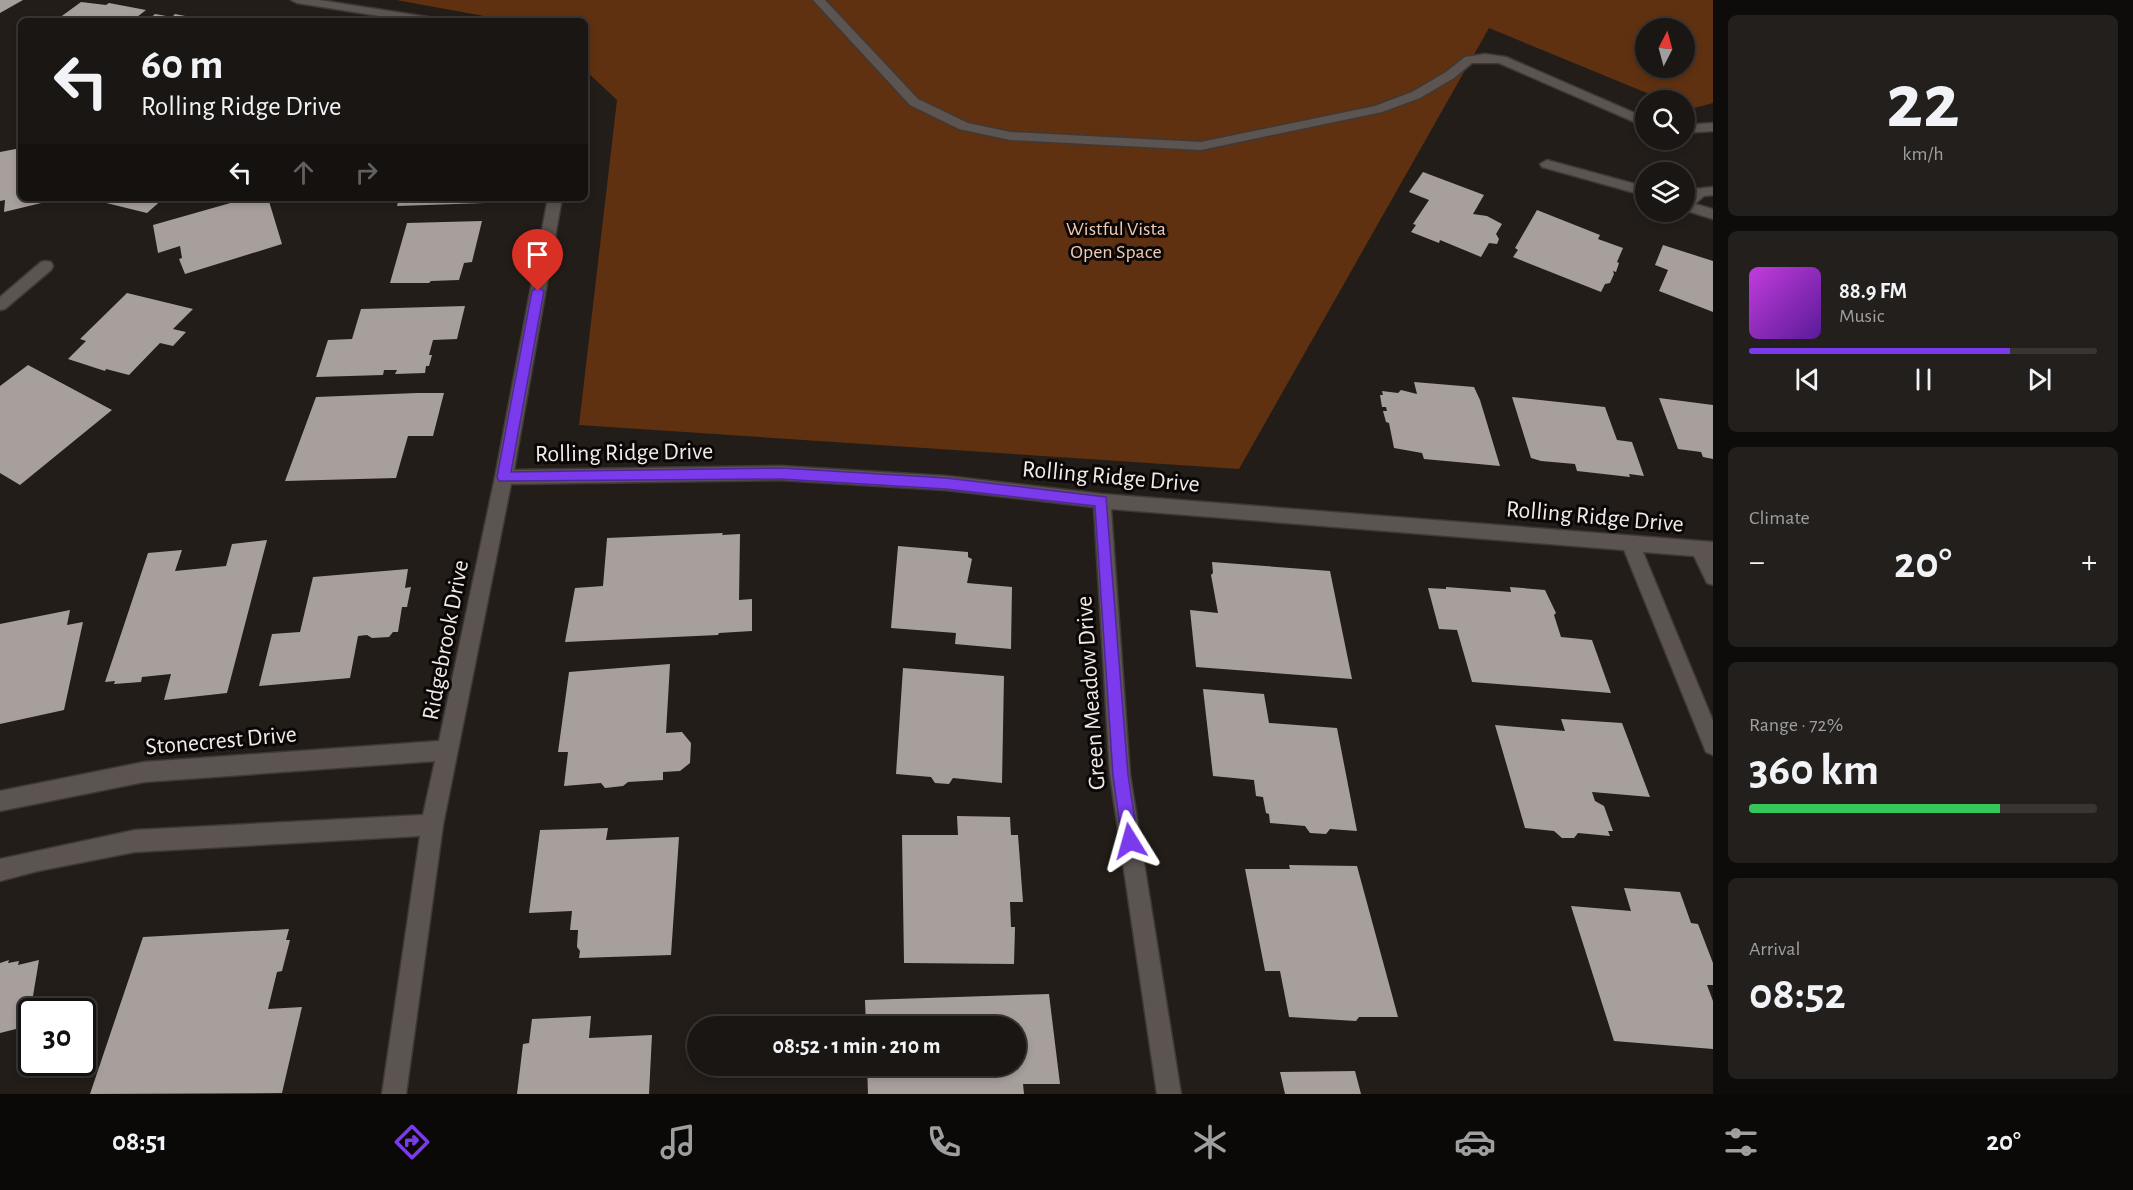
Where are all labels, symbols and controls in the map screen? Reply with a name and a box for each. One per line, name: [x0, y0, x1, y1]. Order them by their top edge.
north arrow: [1635, 18, 1695, 78]
map controls: [1635, 18, 1695, 222]
icon: left: [42, 42, 120, 120]
text: 60 m: [141, 44, 223, 86]
text: 22: [1886, 64, 1960, 142]
button: search: [1635, 90, 1695, 150]
text: Rolling Ridge Drive: [141, 93, 341, 120]
text: km/h: [1902, 144, 1944, 164]
icon: left: [224, 156, 257, 189]
icon: ahead: [287, 156, 320, 189]
icon: right: [350, 156, 383, 189]
button: layers: [1635, 162, 1695, 222]
park label: Wistful Vista Open Space: [1066, 219, 1166, 262]
pin: [512, 229, 563, 291]
icon: arrive: [521, 238, 554, 271]
text: 88.9 FM: [1839, 280, 1907, 302]
text: Music: [1839, 306, 1885, 326]
icon: previous: [1791, 363, 1824, 396]
icon: pause: [1907, 363, 1940, 396]
icon: next: [2023, 363, 2056, 396]
street label: Rolling Ridge Drive: [535, 439, 713, 467]
street label: Rolling Ridge Drive: [1021, 457, 1201, 497]
street label: Rolling Ridge Drive: [1505, 497, 1685, 537]
text: Climate: [1749, 508, 1810, 528]
text: 20°: [1894, 541, 1952, 586]
text: −: [1749, 546, 1765, 579]
text: +: [2081, 546, 2097, 579]
street label: Ridgebrook Drive: [419, 558, 473, 722]
street label: Green Meadow Drive: [1072, 595, 1110, 791]
text: Range · 72%: [1749, 715, 1843, 735]
street label: Stonecrest Drive: [144, 722, 298, 760]
text: 360 km: [1749, 748, 1879, 793]
position arrow: [1098, 809, 1162, 873]
text: Arrival: [1749, 939, 1800, 959]
text: 08:52: [1749, 972, 1846, 1017]
speed limit sign: 30: [18, 998, 96, 1076]
text: 08:52 · 1 min · 210 m: [773, 1035, 940, 1057]
icon: directions: [391, 1121, 433, 1163]
icon: music: [657, 1121, 699, 1163]
icon: phone: [923, 1121, 965, 1163]
icon: climate: [1189, 1121, 1231, 1163]
icon: car: [1454, 1121, 1496, 1163]
icon: filters: [1720, 1121, 1762, 1163]
text: 08:51: [112, 1128, 167, 1155]
text: 20°: [1986, 1128, 2021, 1155]

